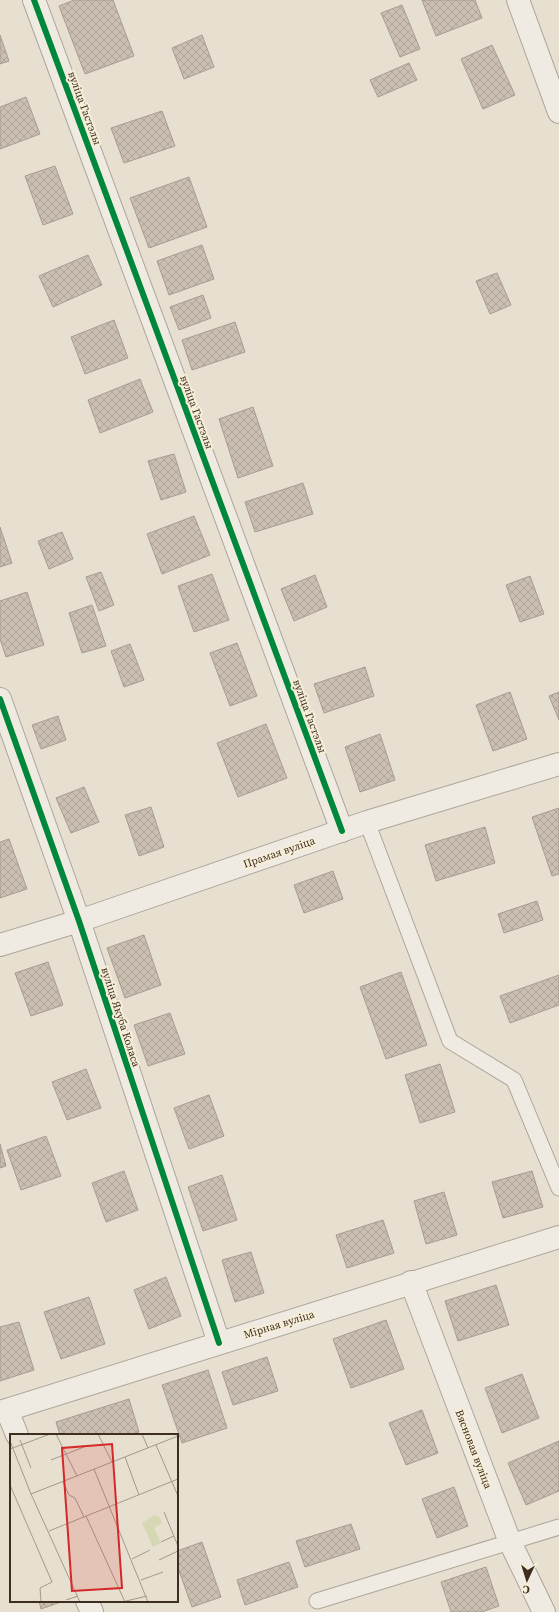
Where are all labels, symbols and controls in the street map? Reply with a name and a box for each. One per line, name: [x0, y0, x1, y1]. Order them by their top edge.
street label: вуліца Гастэлы: [64, 69, 105, 147]
street label: вуліца Гастэлы: [176, 373, 217, 451]
street label: вуліца Гастэлы: [289, 677, 330, 755]
street label: Прамая вуліца: [241, 833, 318, 872]
street label: вуліца Якуба Коласа: [97, 965, 144, 1069]
street label: Мірная вуліца: [242, 1306, 317, 1342]
street label: Вясновая вуліца: [452, 1408, 496, 1491]
inset map: [10, 1434, 178, 1602]
north arrow: [507, 1560, 547, 1600]
text: С: [522, 1582, 530, 1597]

